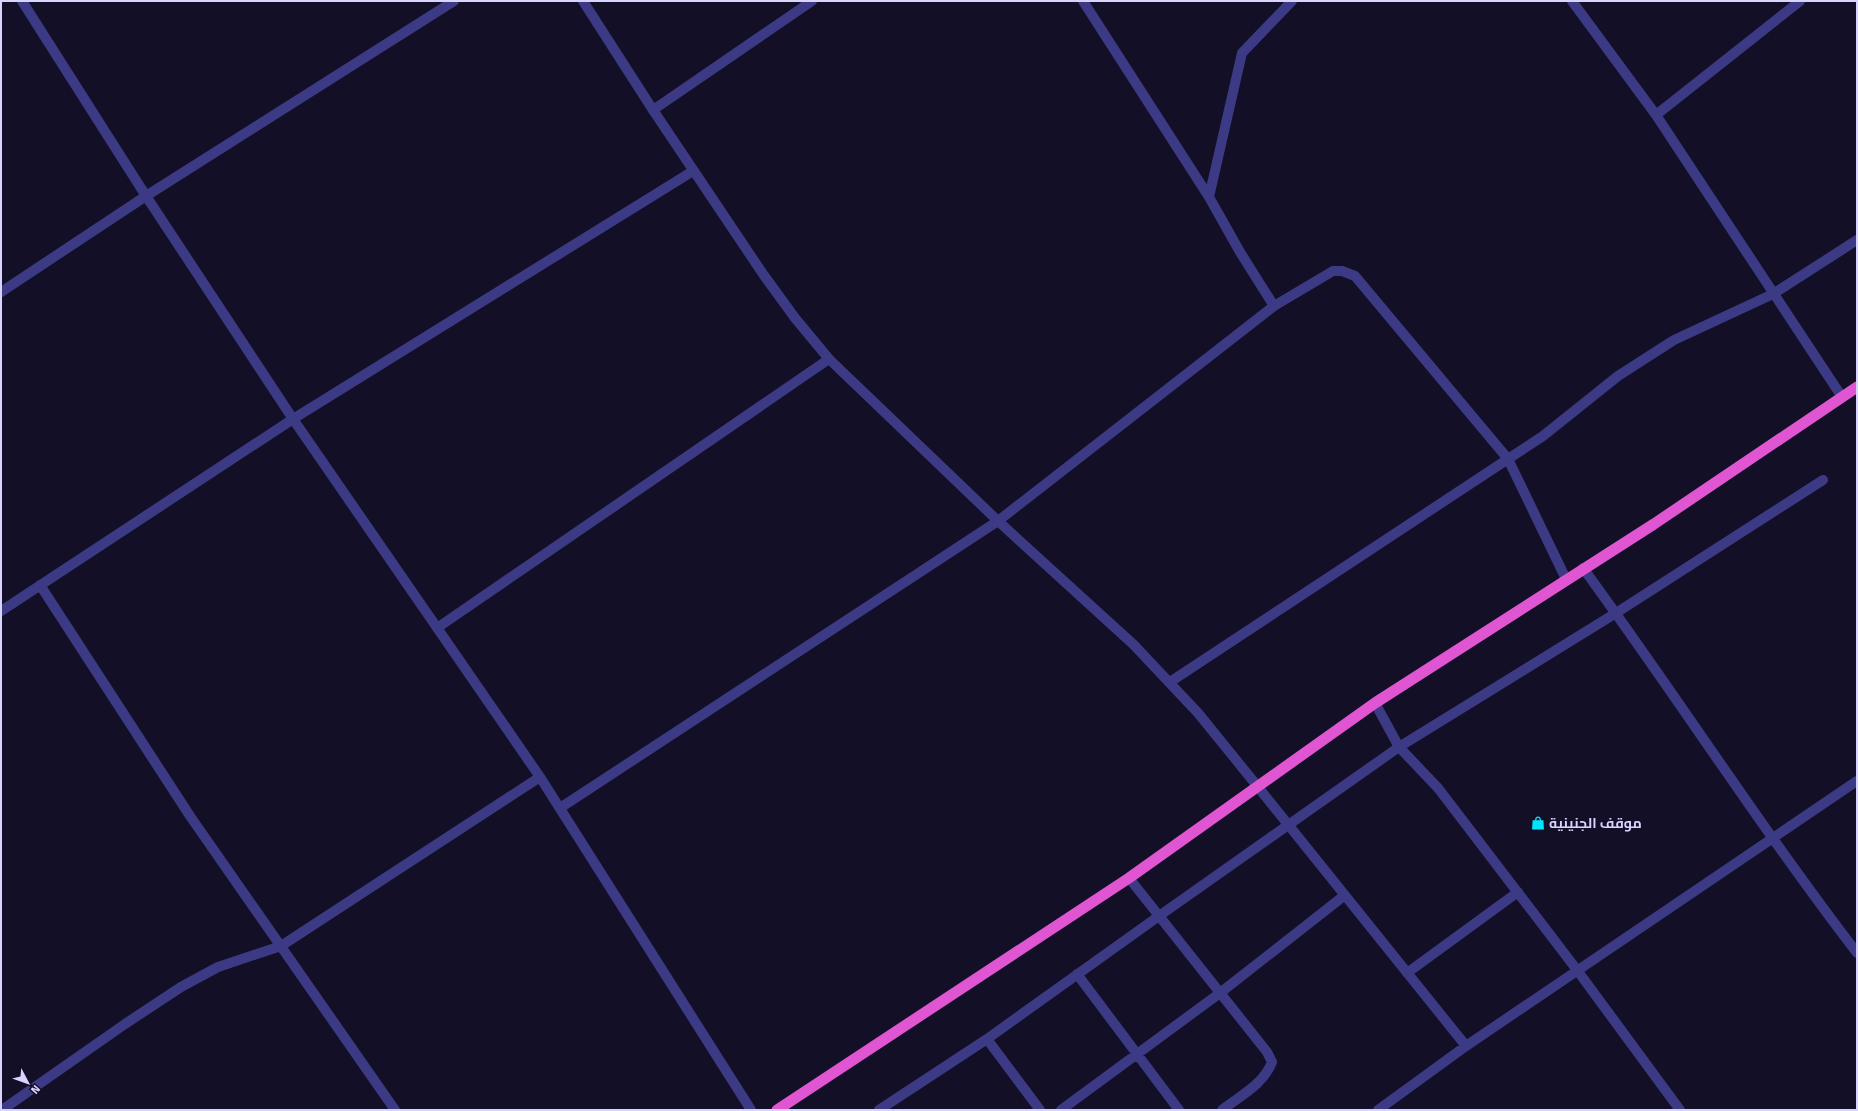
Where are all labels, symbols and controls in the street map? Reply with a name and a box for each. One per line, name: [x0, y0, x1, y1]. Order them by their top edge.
shop icon: موقف الجنينية: [1530, 815, 1546, 831]
place label: موقف الجنينية: [1549, 815, 1642, 832]
north arrow: [8, 1063, 48, 1103]
text: N: [28, 1082, 42, 1096]

